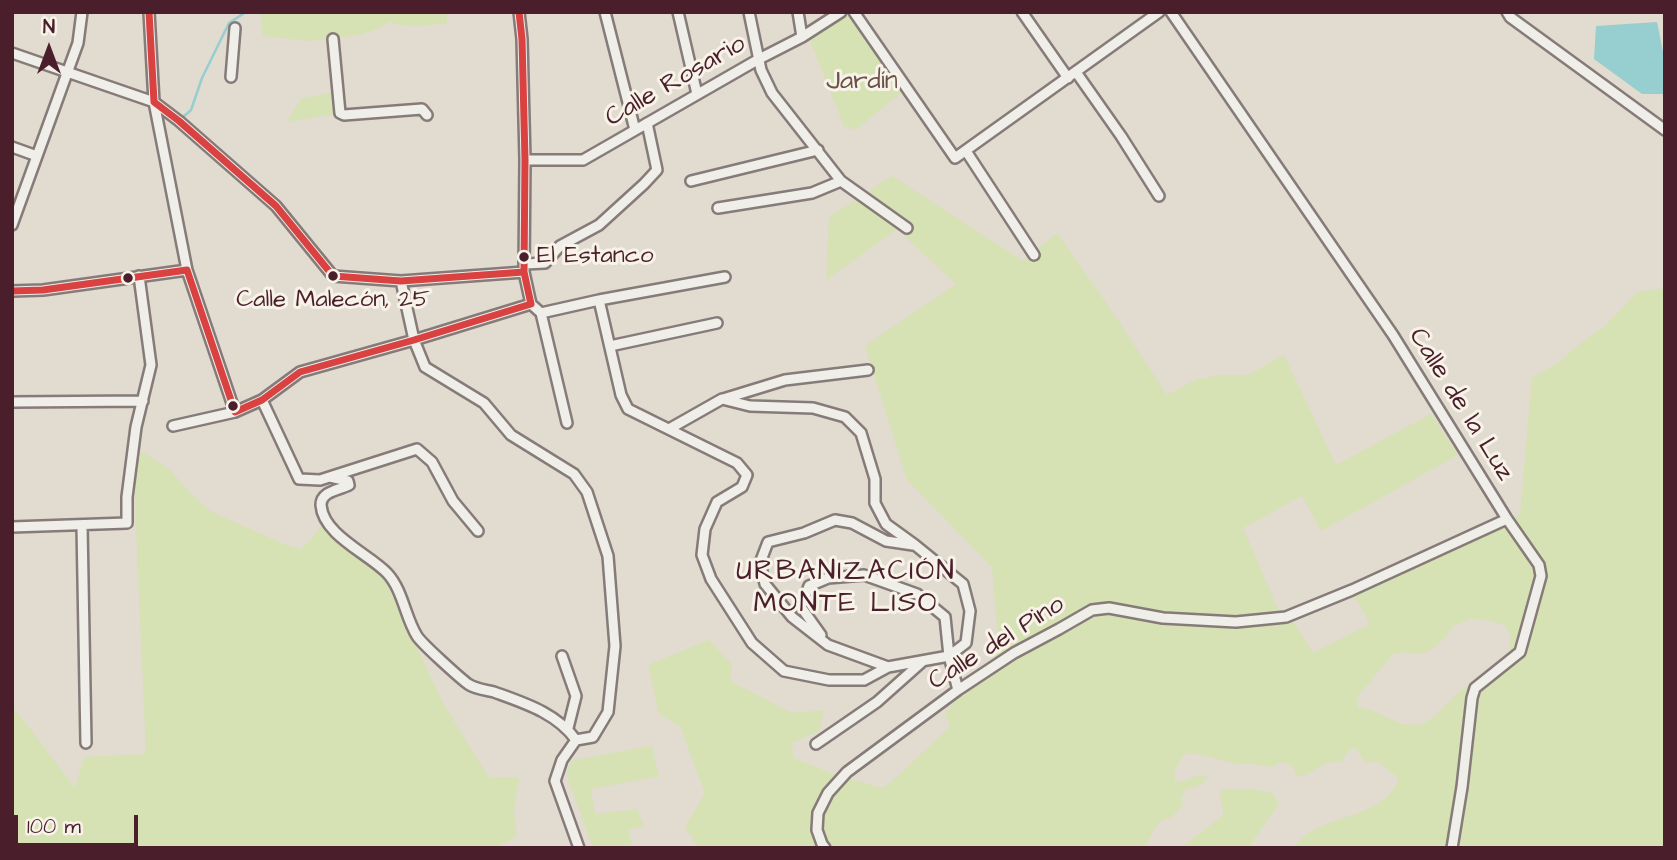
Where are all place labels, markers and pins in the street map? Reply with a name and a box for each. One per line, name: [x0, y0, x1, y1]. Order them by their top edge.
place label: El Estanco: [537, 243, 653, 271]
marker: El Estanco: [517, 250, 531, 264]
marker: Calle Malecón, 25: [326, 269, 340, 283]
unlabelled marker: [121, 271, 135, 285]
place label: Calle Malecón, 25: [236, 287, 430, 315]
unlabelled marker: [226, 399, 240, 413]

